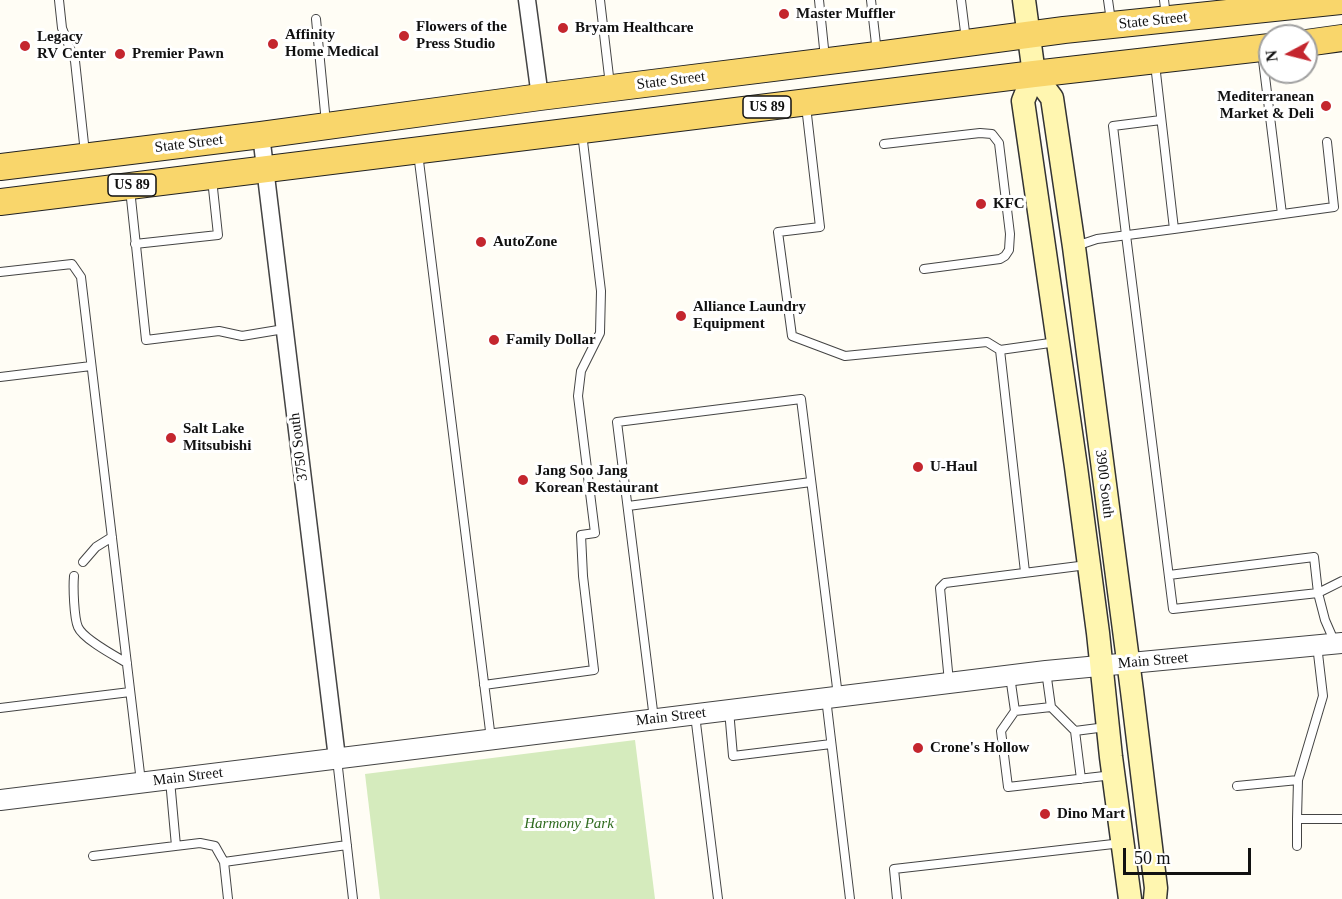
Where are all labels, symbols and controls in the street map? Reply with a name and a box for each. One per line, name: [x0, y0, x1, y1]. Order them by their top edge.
place label: Master Muffler: [796, 5, 896, 23]
marker: Master Muffler: [777, 7, 791, 21]
street label: State Street: [1118, 8, 1188, 34]
place label: Flowers of the Press Studio: [416, 18, 507, 53]
place label: Bryam Healthcare: [575, 19, 693, 37]
marker: Bryam Healthcare: [556, 21, 570, 35]
north arrow: [1258, 24, 1318, 84]
place label: Affinity Home Medical: [285, 26, 379, 61]
place label: Legacy RV Center: [37, 28, 106, 63]
marker: Flowers of the Press Studio: [397, 29, 411, 43]
marker: Affinity Home Medical: [266, 37, 280, 51]
marker: Legacy RV Center: [18, 39, 32, 53]
place label: Premier Pawn: [132, 45, 224, 63]
marker: Premier Pawn: [113, 47, 127, 61]
text: N: [1262, 49, 1281, 63]
street label: State Street: [636, 68, 706, 94]
place label: Mediterranean Market & Deli: [1217, 88, 1314, 123]
road number: US 89: [743, 96, 791, 118]
marker: Mediterranean Market & Deli: [1319, 99, 1333, 113]
street label: State Street: [154, 131, 224, 157]
road number: US 89: [108, 174, 156, 196]
place label: KFC: [993, 195, 1025, 213]
marker: KFC: [974, 197, 988, 211]
place label: AutoZone: [493, 233, 557, 251]
marker: AutoZone: [474, 235, 488, 249]
place label: Alliance Laundry Equipment: [693, 298, 806, 333]
marker: Alliance Laundry Equipment: [674, 309, 688, 323]
place label: Family Dollar: [506, 331, 596, 349]
marker: Family Dollar: [487, 333, 501, 347]
street label: 3750 South: [286, 412, 312, 482]
place label: Salt Lake Mitsubishi: [183, 420, 251, 455]
marker: Salt Lake Mitsubishi: [164, 431, 178, 445]
street label: 3900 South: [1091, 449, 1117, 519]
place label: U-Haul: [930, 458, 978, 476]
marker: U-Haul: [911, 460, 925, 474]
place label: Jang Soo Jang Korean Restaurant: [535, 462, 658, 497]
marker: Jang Soo Jang Korean Restaurant: [516, 473, 530, 487]
street label: Main Street: [1117, 649, 1189, 673]
street label: Main Street: [635, 704, 707, 730]
place label: Crone's Hollow: [930, 739, 1029, 757]
marker: Crone's Hollow: [911, 741, 925, 755]
street label: Main Street: [152, 764, 224, 790]
place label: Dino Mart: [1057, 805, 1125, 823]
marker: Dino Mart: [1038, 807, 1052, 821]
park label: Harmony Park: [524, 815, 614, 833]
scale bar: [1126, 836, 1254, 874]
text: 50 m: [1134, 848, 1171, 868]

